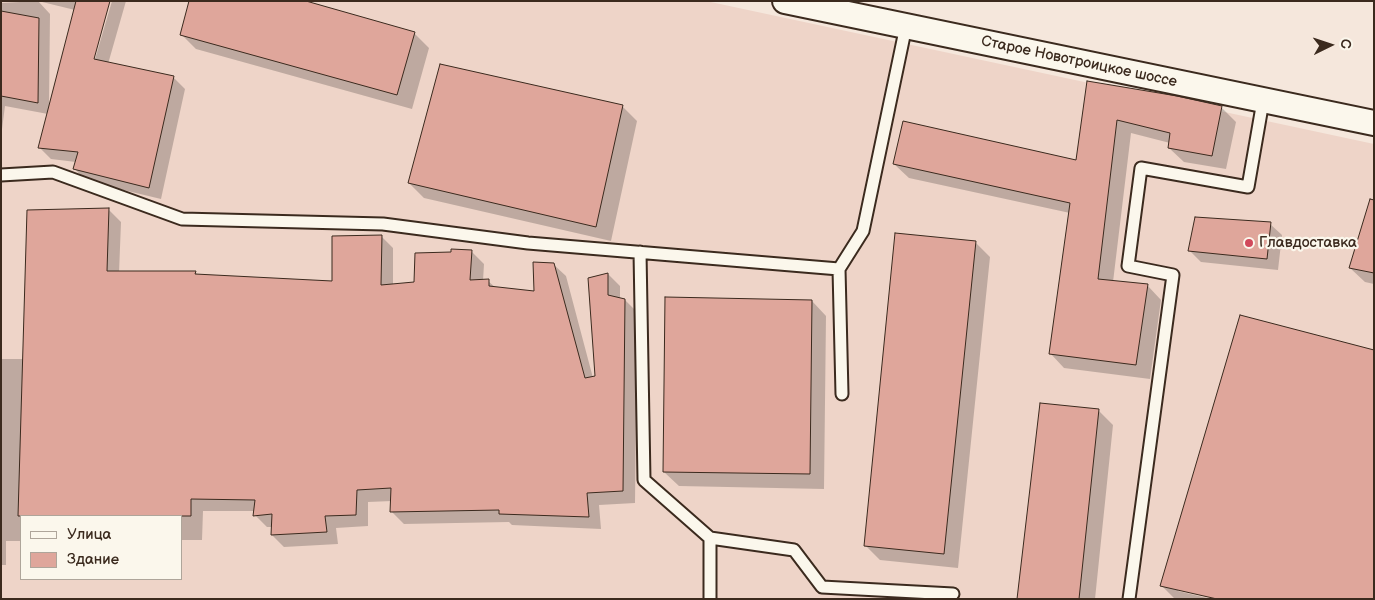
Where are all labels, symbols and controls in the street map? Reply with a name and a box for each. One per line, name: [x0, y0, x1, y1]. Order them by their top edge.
north arrow: [1305, 20, 1355, 70]
street label: Старое Новотроицкое шоссе: [979, 32, 1179, 92]
text: С: [1337, 38, 1354, 49]
place label: Главдоставка: [1259, 234, 1357, 252]
marker: Главдоставка: [1243, 237, 1255, 249]
legend: [20, 515, 182, 580]
text: Улица: [67, 525, 111, 544]
text: Здание: [67, 550, 119, 569]

